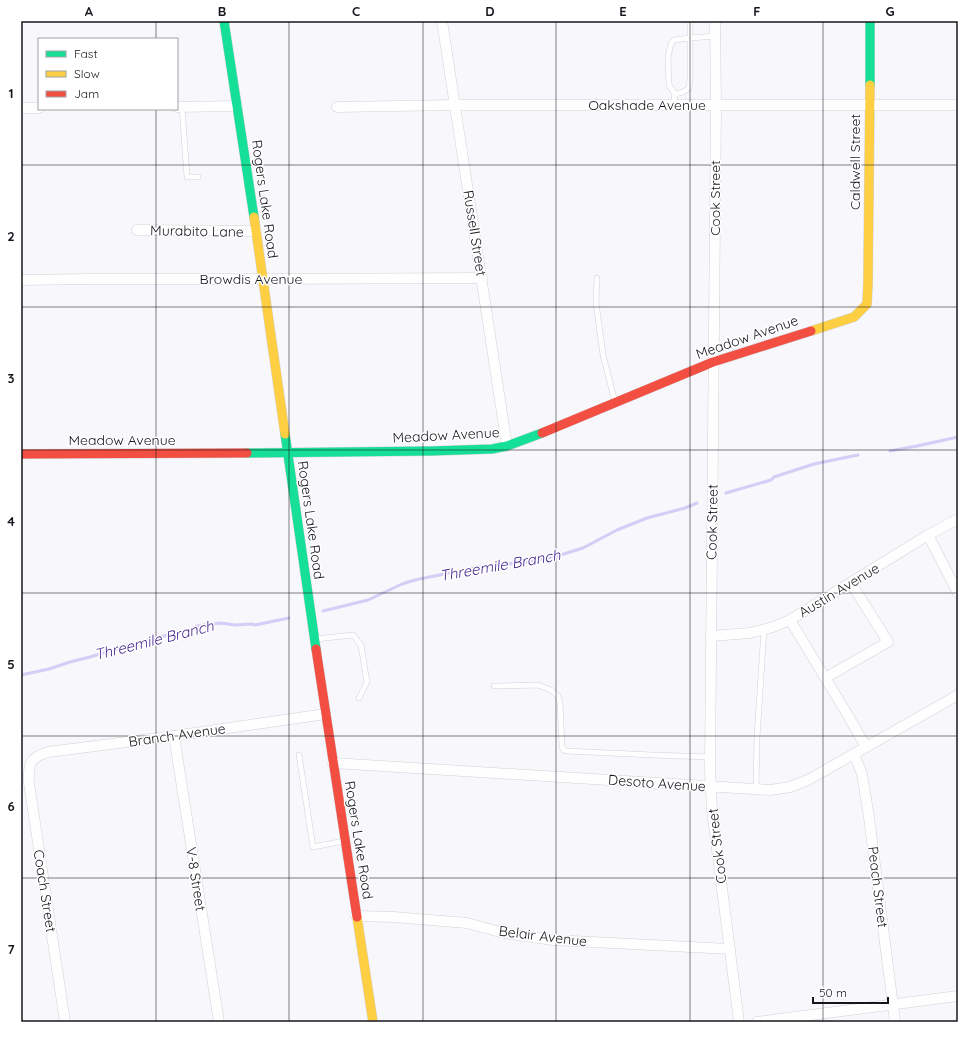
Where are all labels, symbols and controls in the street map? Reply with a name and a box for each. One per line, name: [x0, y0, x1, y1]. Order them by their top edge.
text: A: [85, 3, 94, 19]
text: B: [218, 3, 226, 19]
text: C: [352, 3, 360, 19]
text: D: [485, 3, 495, 19]
text: E: [619, 3, 627, 19]
text: F: [753, 3, 761, 19]
text: G: [885, 3, 895, 19]
legend: [38, 38, 178, 110]
text: Fast: [74, 46, 98, 61]
text: Slow: [74, 66, 100, 81]
text: 1: [8, 85, 14, 101]
text: Jam: [74, 86, 99, 101]
street label: Oakshade Avenue: [588, 96, 706, 114]
street label: Caldwell Street: [846, 114, 864, 210]
street label: Rogers Lake Road: [248, 139, 282, 259]
street label: Cook Street: [706, 160, 724, 236]
street label: Russell Street: [459, 189, 491, 278]
street label: Murabito Lane: [150, 221, 244, 241]
text: 2: [7, 228, 15, 244]
street label: Browdis Avenue: [200, 270, 303, 288]
street label: Meadow Avenue: [693, 311, 801, 363]
text: 3: [8, 370, 15, 386]
street label: Meadow Avenue: [392, 423, 500, 447]
street label: Meadow Avenue: [68, 431, 176, 449]
street label: Rogers Lake Road: [294, 460, 328, 580]
street label: Cook Street: [702, 484, 722, 560]
text: 4: [7, 513, 15, 529]
water label: Threemile Branch: [438, 545, 562, 585]
street label: Austin Avenue: [795, 559, 883, 621]
water label: Threemile Branch: [92, 616, 216, 664]
text: 5: [7, 656, 15, 672]
street label: Branch Avenue: [127, 719, 227, 751]
street label: Desoto Avenue: [608, 771, 707, 795]
street label: Rogers Lake Road: [341, 780, 377, 900]
text: 6: [7, 798, 15, 814]
street label: Cook Street: [703, 807, 731, 885]
street label: Peach Street: [864, 845, 892, 929]
street label: V-8 Street: [182, 846, 210, 912]
street label: Coach Street: [30, 848, 60, 934]
street label: Belair Avenue: [498, 922, 588, 950]
text: 7: [7, 941, 15, 957]
scale bar: [813, 979, 888, 1005]
text: 50 m: [819, 985, 847, 1000]

